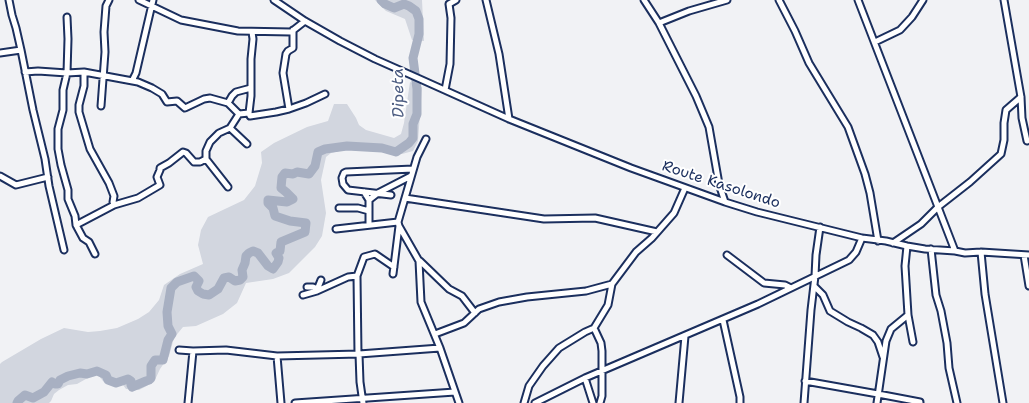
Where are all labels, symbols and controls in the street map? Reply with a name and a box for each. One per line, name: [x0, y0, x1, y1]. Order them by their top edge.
water label: Dipeta: [389, 68, 409, 118]
street label: Route Kasolondo: [660, 157, 782, 213]

